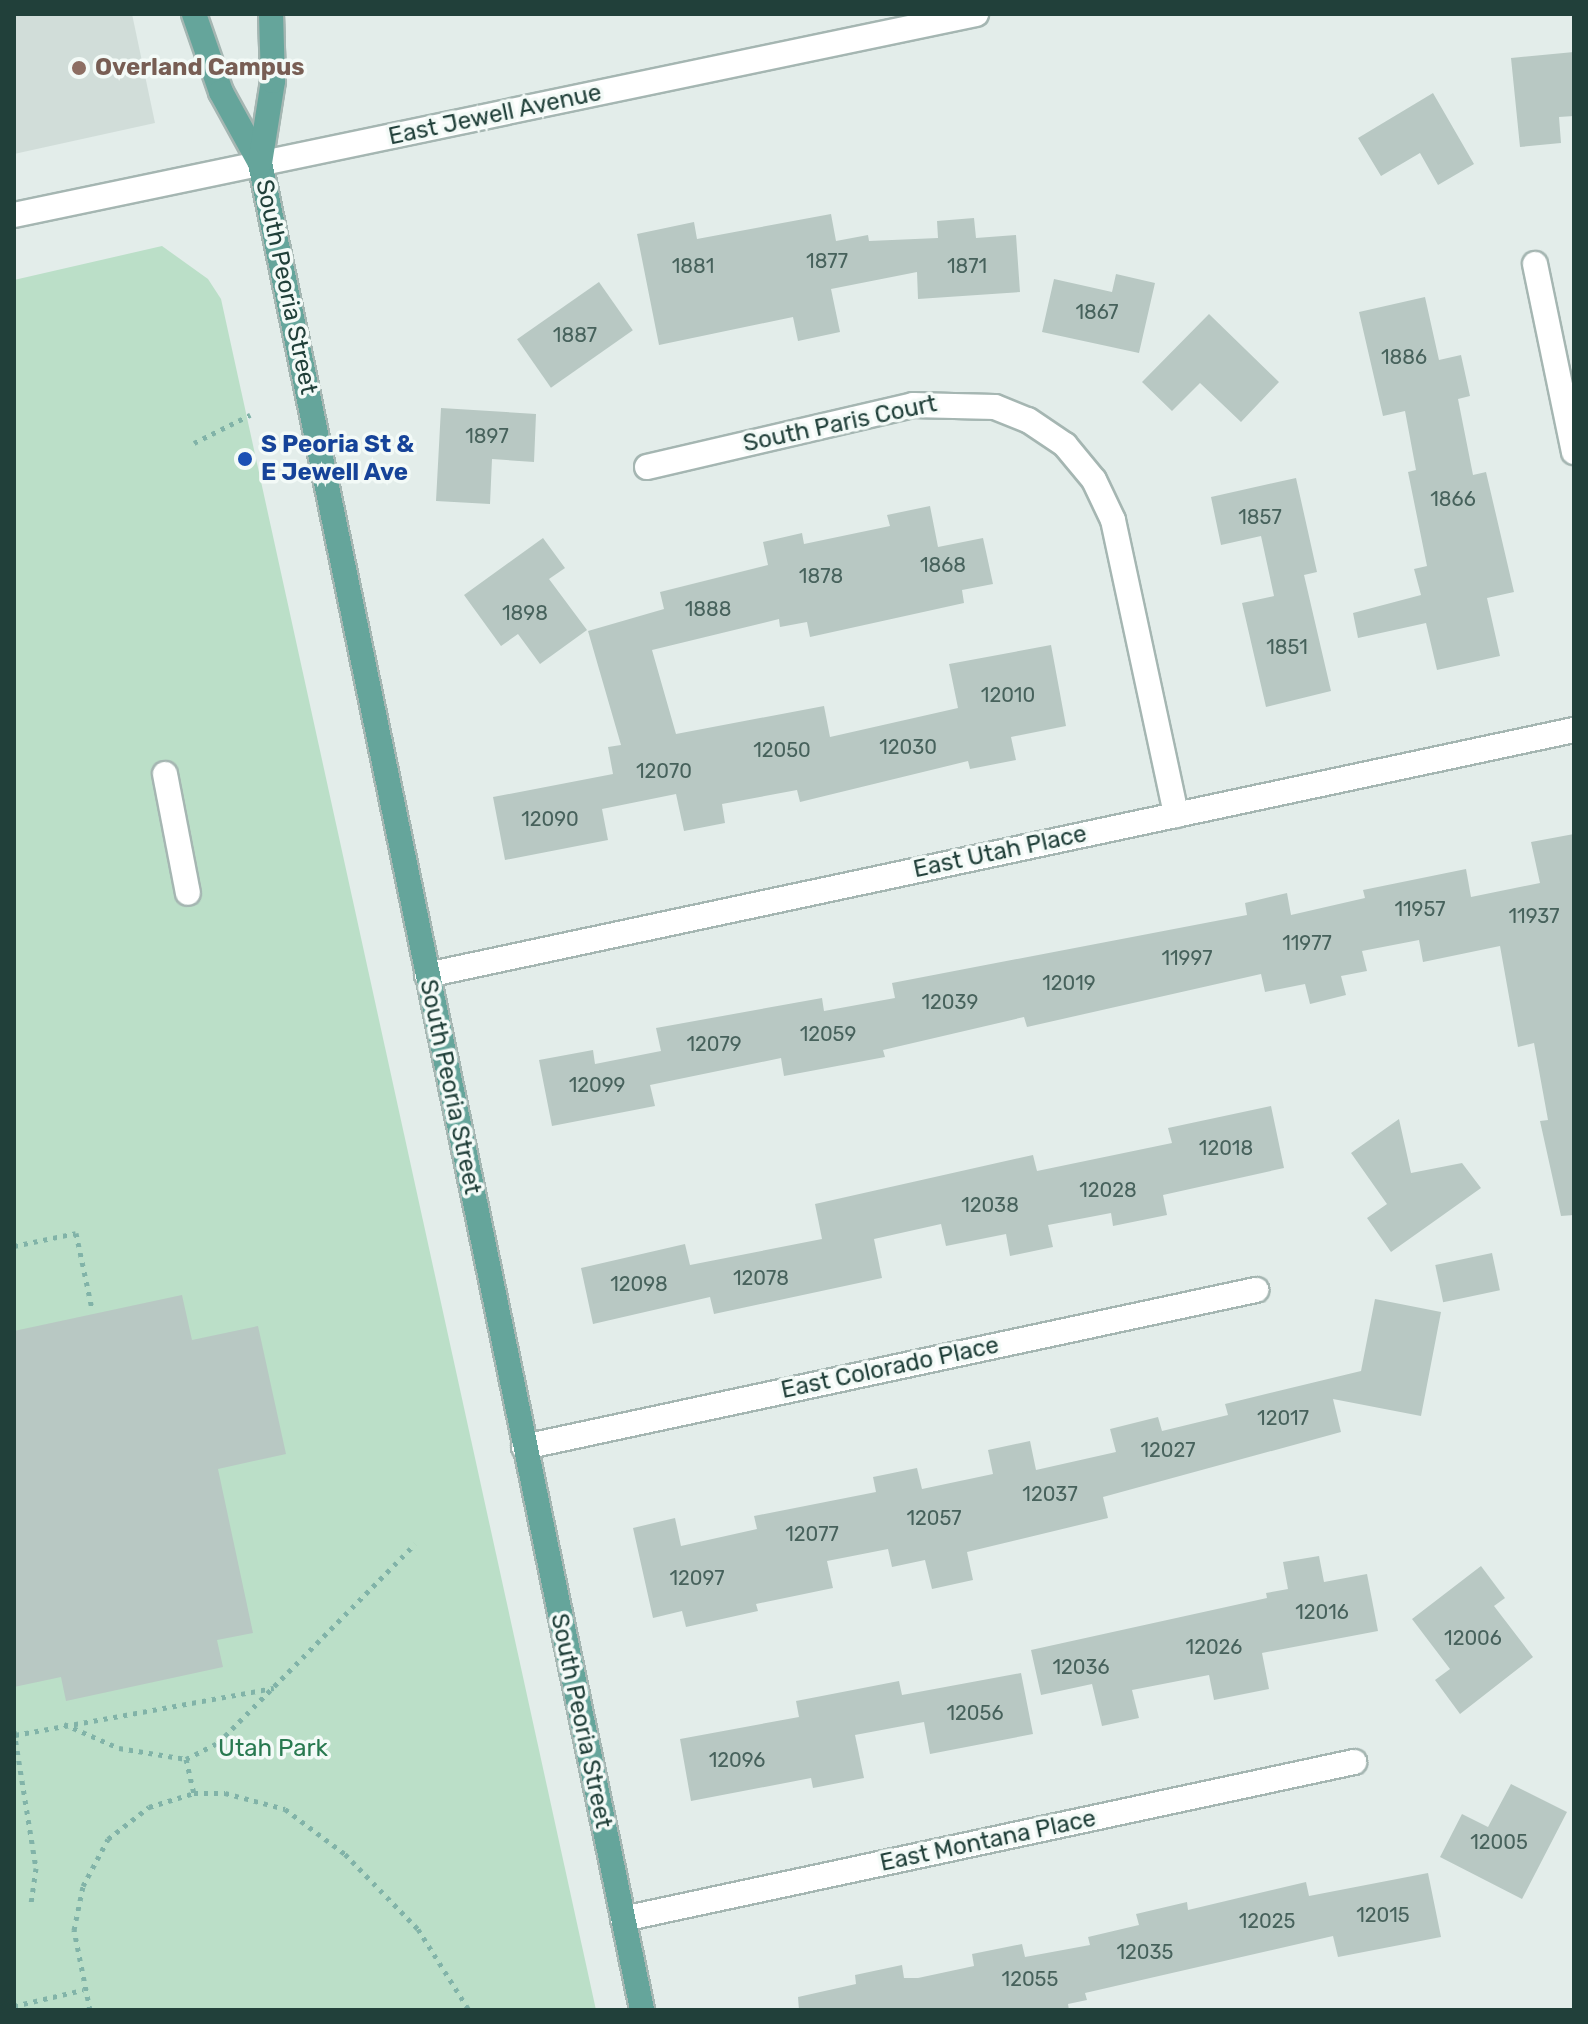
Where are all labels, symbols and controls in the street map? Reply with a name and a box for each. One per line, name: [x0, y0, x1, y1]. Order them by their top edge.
place label: Overland Campus: [95, 54, 305, 82]
marker: Overland Campus: [70, 59, 88, 77]
street label: East Jewell Avenue: [386, 78, 604, 152]
street label: South Peoria Street: [249, 177, 323, 397]
house number: 1877: [806, 249, 848, 273]
house number: 1881: [672, 254, 714, 278]
house number: 1871: [947, 254, 987, 278]
house number: 1867: [1076, 300, 1118, 324]
house number: 1887: [553, 323, 597, 347]
house number: 1886: [1381, 345, 1427, 369]
street label: South Paris Court: [741, 389, 939, 459]
house number: 1897: [465, 424, 509, 448]
place label: S Peoria St & E Jewell Ave: [261, 431, 414, 487]
marker: S Peoria St & E Jewell Ave: [236, 450, 254, 468]
house number: 1866: [1430, 487, 1476, 511]
house number: 1857: [1238, 505, 1282, 529]
house number: 1868: [920, 553, 966, 577]
house number: 1878: [799, 564, 843, 588]
house number: 1888: [685, 597, 731, 621]
house number: 1898: [502, 601, 548, 625]
house number: 1851: [1266, 635, 1308, 659]
house number: 12010: [981, 683, 1035, 707]
house number: 12030: [879, 735, 937, 759]
house number: 12050: [753, 738, 811, 762]
house number: 12070: [636, 759, 692, 783]
house number: 12090: [521, 807, 579, 831]
street label: East Utah Place: [911, 820, 1089, 884]
house number: 11957: [1394, 897, 1446, 921]
house number: 11937: [1509, 904, 1559, 928]
house number: 11977: [1282, 931, 1332, 955]
house number: 11997: [1161, 946, 1213, 970]
house number: 12019: [1042, 971, 1096, 995]
street label: South Peoria Street: [413, 977, 487, 1197]
house number: 12039: [922, 990, 978, 1014]
house number: 12059: [800, 1022, 856, 1046]
house number: 12079: [686, 1032, 742, 1056]
house number: 12099: [569, 1073, 625, 1097]
house number: 12018: [1199, 1136, 1253, 1160]
house number: 12028: [1079, 1178, 1137, 1202]
house number: 12038: [961, 1193, 1019, 1217]
house number: 12078: [733, 1266, 789, 1290]
house number: 12098: [610, 1272, 668, 1296]
street label: East Colorado Place: [778, 1331, 1002, 1405]
house number: 12017: [1257, 1406, 1309, 1430]
house number: 12027: [1141, 1438, 1195, 1462]
house number: 12037: [1022, 1482, 1078, 1506]
house number: 12057: [906, 1506, 962, 1530]
house number: 12077: [785, 1522, 839, 1546]
house number: 12097: [669, 1566, 725, 1590]
house number: 12016: [1295, 1600, 1349, 1624]
street label: South Peoria Street: [544, 1611, 618, 1831]
house number: 12006: [1444, 1626, 1502, 1650]
house number: 12026: [1186, 1635, 1242, 1659]
house number: 12036: [1052, 1655, 1110, 1679]
house number: 12056: [947, 1701, 1003, 1725]
park label: Utah Park: [218, 1735, 328, 1763]
house number: 12096: [709, 1748, 765, 1772]
street label: East Montana Place: [877, 1804, 1099, 1878]
house number: 12005: [1470, 1830, 1528, 1854]
house number: 12015: [1356, 1903, 1410, 1927]
house number: 12025: [1239, 1909, 1295, 1933]
house number: 12035: [1117, 1940, 1173, 1964]
house number: 12055: [1002, 1967, 1058, 1991]

